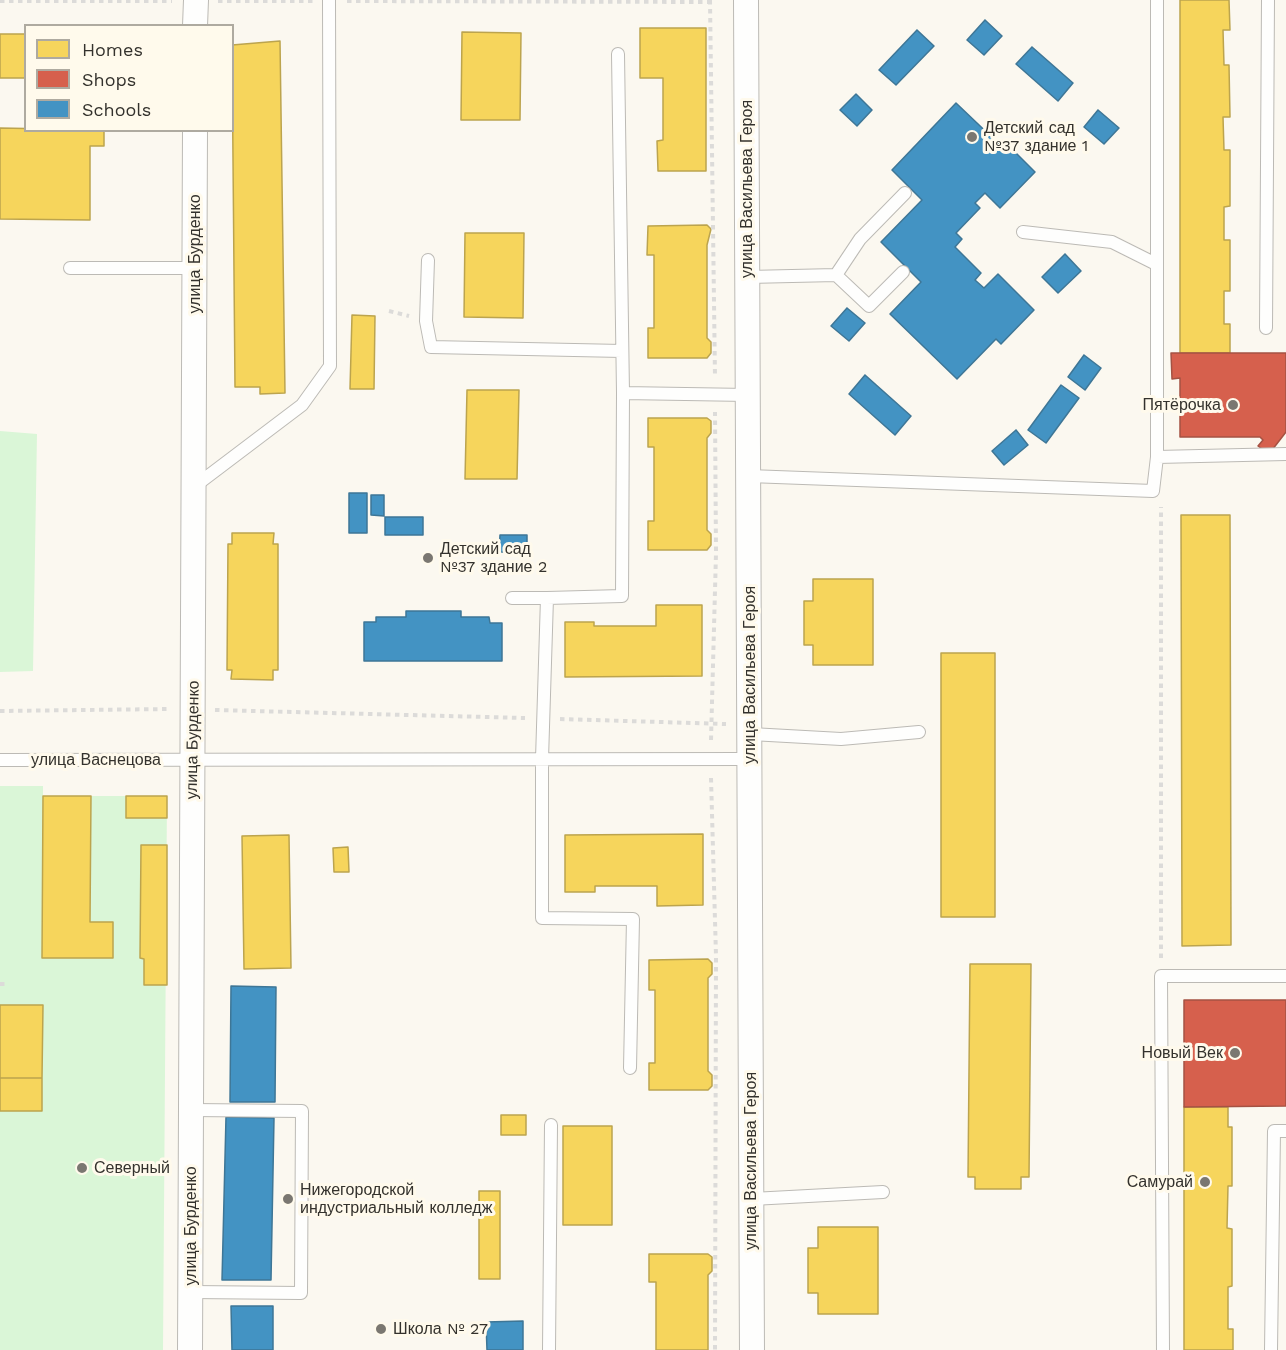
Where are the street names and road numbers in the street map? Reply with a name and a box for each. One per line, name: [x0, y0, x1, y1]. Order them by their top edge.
street label: улица Васильева Героя: [737, 100, 757, 278]
street label: улица Бурденко: [185, 194, 205, 314]
street label: улица Васильева Героя: [740, 586, 760, 764]
street label: улица Бурденко: [182, 680, 204, 800]
street label: улица Васнецова: [31, 750, 161, 770]
street label: улица Васильева Героя: [741, 1072, 761, 1250]
street label: улица Бурденко: [181, 1166, 201, 1286]

